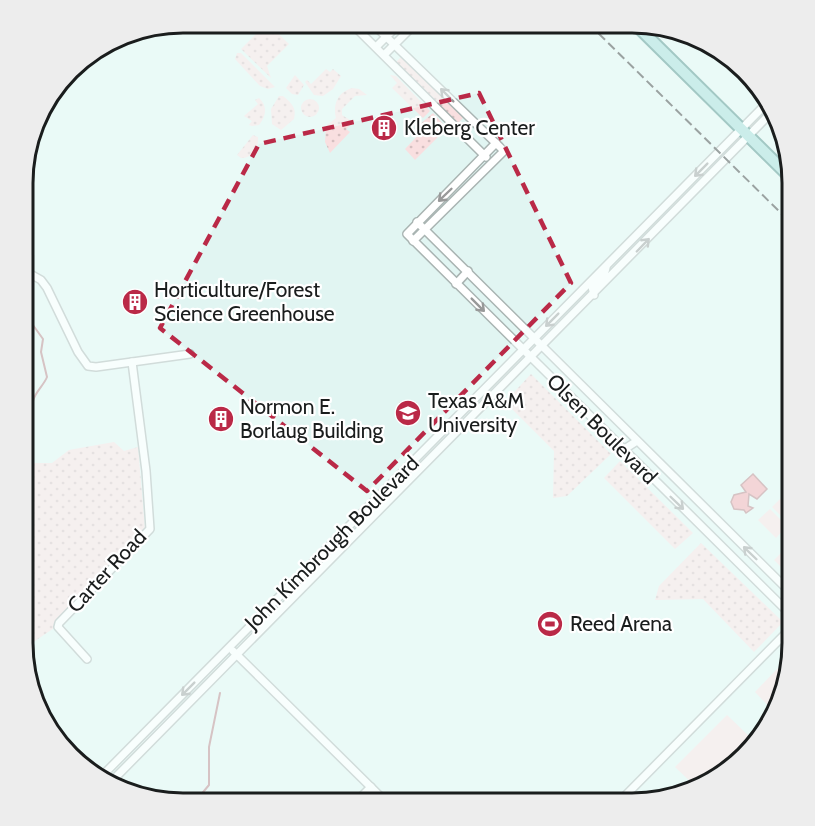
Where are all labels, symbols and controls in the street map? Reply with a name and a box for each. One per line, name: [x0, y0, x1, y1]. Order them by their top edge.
one-way arrow: [439, 88, 454, 103]
building icon: Kleberg Center: [369, 113, 399, 143]
place label: Kleberg Center: [404, 115, 535, 140]
one-way arrow: [693, 163, 708, 178]
one-way arrow: [438, 187, 453, 202]
one-way arrow: [635, 237, 650, 252]
place label: Horticulture/Forest Science Greenhouse: [154, 277, 335, 326]
building icon: Horticulture/Forest Science Greenhouse: [120, 287, 150, 317]
one-way arrow: [470, 298, 485, 313]
one-way arrow: [544, 313, 559, 328]
street label: Olsen Boulevard: [542, 368, 663, 489]
place label: Texas A&M University: [428, 388, 524, 437]
place label: Normon E. Borlaug Building: [240, 394, 384, 443]
school or university icon: Texas A&M University: [393, 398, 423, 428]
building icon: Normon E. Borlaug Building: [206, 404, 236, 434]
street label: John Kimbrough Boulevard: [239, 450, 424, 636]
one-way arrow: [669, 496, 684, 510]
street label: Carter Road: [62, 524, 151, 617]
one-way arrow: [743, 546, 758, 561]
sports icon: Reed Arena: [535, 609, 565, 639]
place label: Reed Arena: [570, 611, 672, 636]
one-way arrow: [180, 681, 195, 696]

